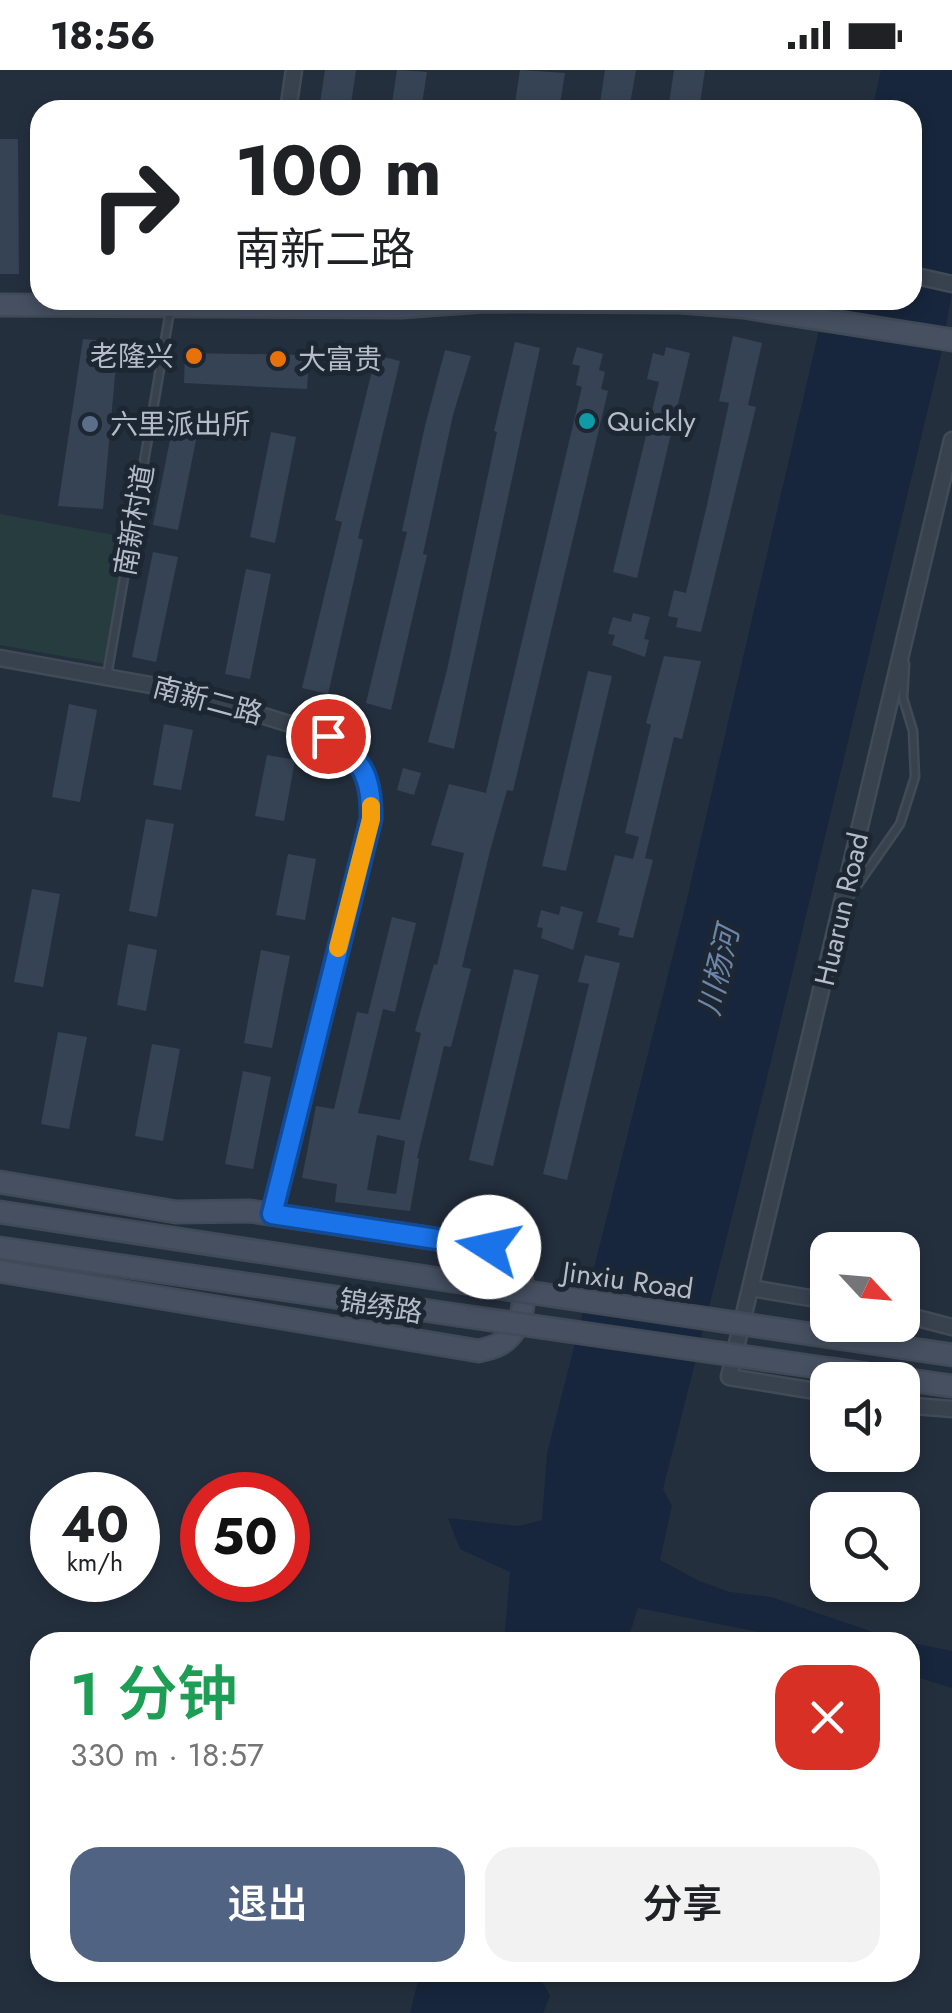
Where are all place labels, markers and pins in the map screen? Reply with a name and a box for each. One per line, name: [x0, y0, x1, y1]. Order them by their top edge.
place label: 老隆兴: [90, 336, 174, 377]
place label: 大富贵: [298, 339, 382, 380]
marker: 老隆兴: [183, 345, 205, 367]
marker: 大富贵: [267, 348, 289, 370]
place label: Quickly: [607, 401, 696, 442]
place label: 六里派出所: [110, 404, 250, 445]
marker: Quickly: [576, 410, 598, 432]
marker: 六里派出所: [79, 413, 101, 435]
pin: [286, 694, 371, 779]

